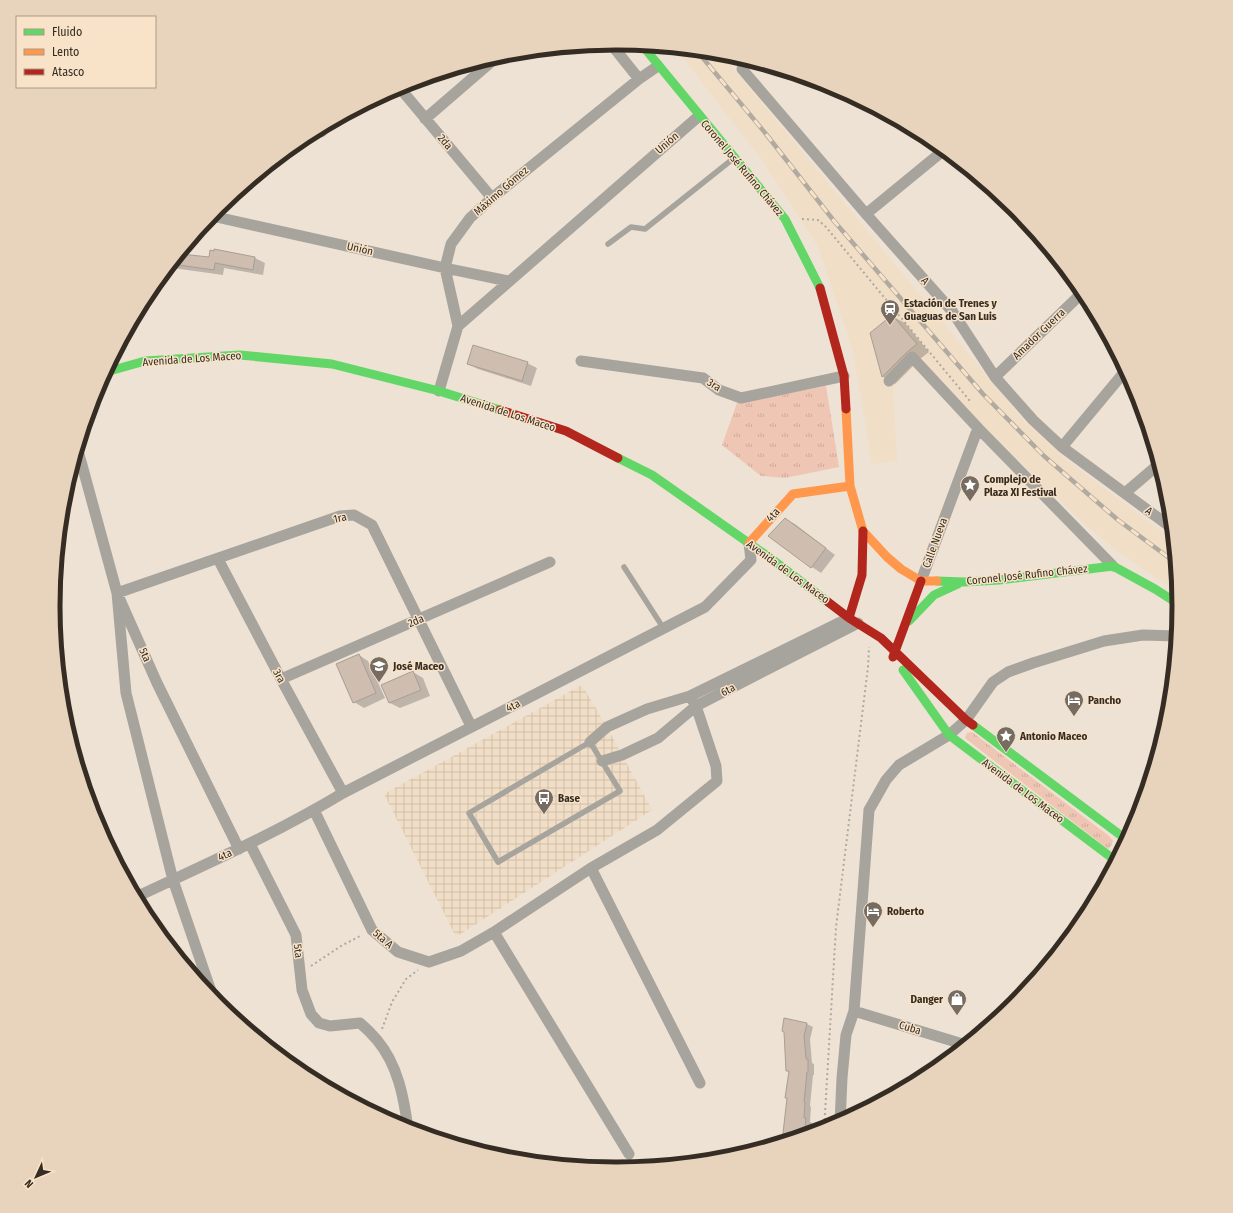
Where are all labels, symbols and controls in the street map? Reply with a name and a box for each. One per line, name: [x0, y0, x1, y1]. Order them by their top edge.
legend: [16, 16, 156, 88]
text: Fluido: [52, 25, 82, 39]
text: Lento: [52, 45, 79, 59]
text: Atasco: [52, 65, 84, 79]
street label: Coronel José Rufino Chávez: [698, 117, 786, 219]
street label: Unión: [653, 129, 681, 157]
street label: 2da: [435, 132, 455, 152]
street label: Máximo Gómez: [471, 163, 531, 218]
street label: Unión: [346, 240, 374, 258]
street label: A: [918, 275, 932, 288]
place label: Estación de Trenes y Guaguas de San Luis: [904, 297, 997, 323]
station icon: Estación de Trenes y Guaguas de San Luis: [879, 298, 901, 326]
street label: Amador Guerra: [1010, 306, 1068, 362]
street label: Avenida de Los Maceo: [142, 349, 242, 369]
street label: 3ra: [705, 376, 723, 394]
street label: Avenida de Los Maceo: [459, 392, 557, 435]
place label: Complejo de Plaza XI Festival: [984, 473, 1058, 499]
place icon: Complejo de Plaza XI Festival: [959, 474, 981, 502]
street label: A: [1143, 504, 1155, 518]
street label: 4ta: [763, 505, 783, 525]
street label: 1ra: [332, 510, 348, 526]
street label: Calle Nueva: [920, 516, 950, 570]
street label: Avenida de Los Maceo: [744, 538, 832, 606]
street label: Coronel José Rufino Chávez: [966, 562, 1089, 588]
street label: 2da: [406, 612, 426, 630]
street label: 5ta: [136, 646, 154, 664]
school or university icon: José Maceo: [368, 655, 390, 683]
place label: José Maceo: [392, 660, 444, 673]
street label: 3ra: [270, 667, 288, 685]
street label: 6ta: [719, 681, 737, 699]
hotel icon: Pancho: [1063, 689, 1085, 717]
place label: Pancho: [1088, 694, 1121, 707]
street label: 4ta: [504, 697, 522, 715]
place icon: Antonio Maceo: [995, 725, 1017, 753]
place label: Antonio Maceo: [1019, 730, 1088, 743]
street label: Avenida de Los Maceo: [980, 756, 1067, 826]
bus stop icon: Base: [533, 787, 555, 815]
place label: Base: [558, 792, 580, 805]
street label: 4ta: [216, 846, 234, 864]
hotel icon: Roberto: [862, 900, 884, 928]
place label: Roberto: [887, 905, 924, 918]
street label: 5ta A: [370, 927, 396, 951]
street label: 5ta: [291, 943, 305, 959]
shop icon: Danger: [946, 988, 968, 1016]
place label: Danger: [911, 993, 944, 1006]
street label: Cuba: [897, 1019, 923, 1037]
north arrow: [16, 1157, 56, 1197]
text: N: [22, 1177, 36, 1190]

